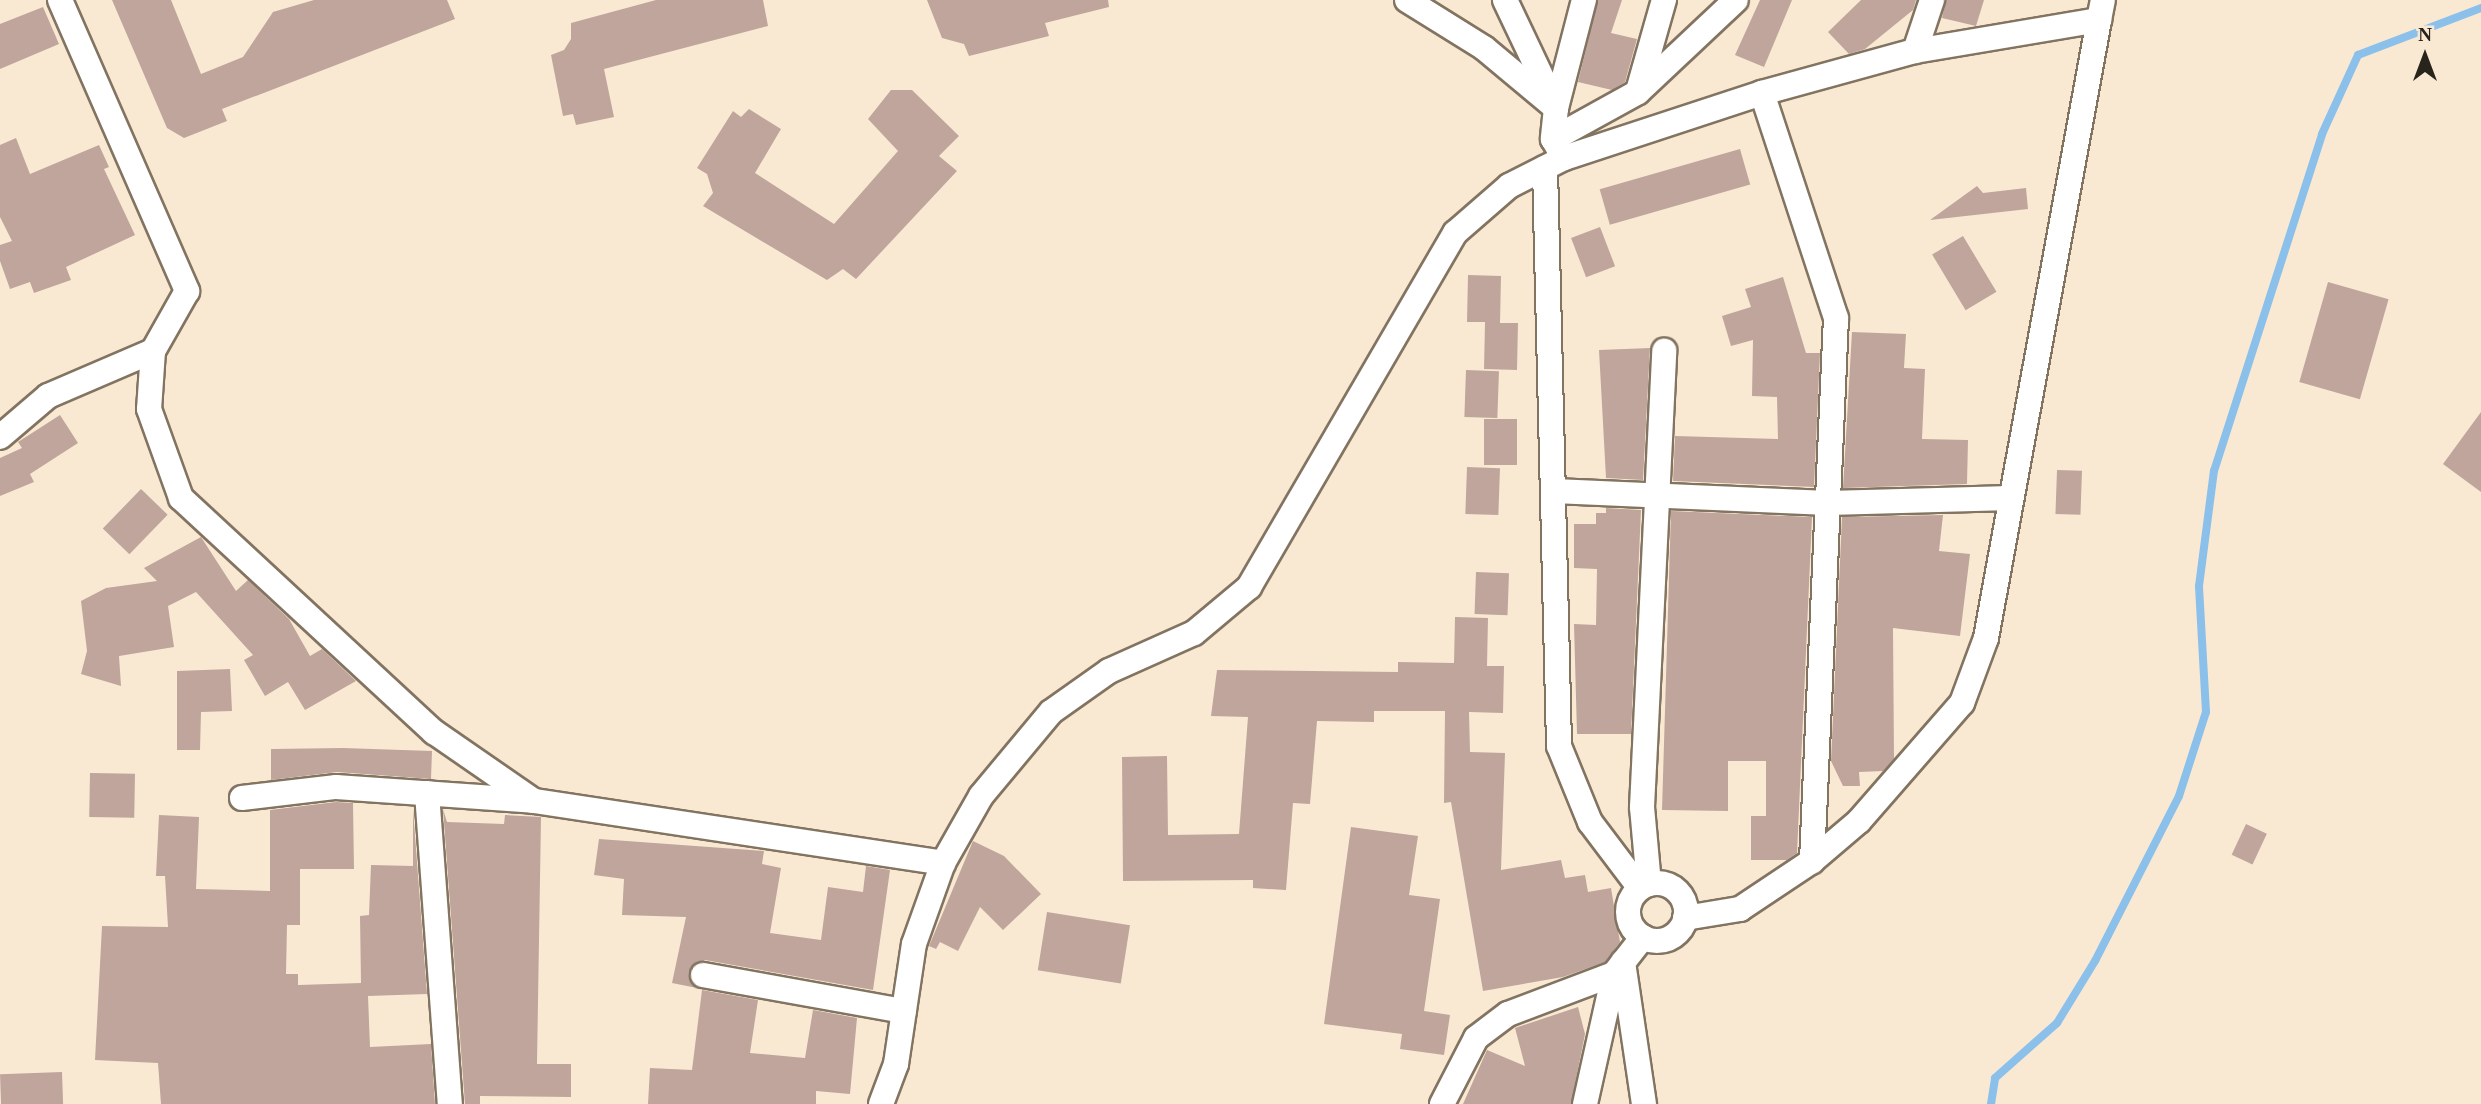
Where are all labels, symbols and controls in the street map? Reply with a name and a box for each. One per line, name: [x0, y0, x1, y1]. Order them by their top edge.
north arrow: [2390, 21, 2460, 91]
text: N: [2418, 24, 2432, 45]

